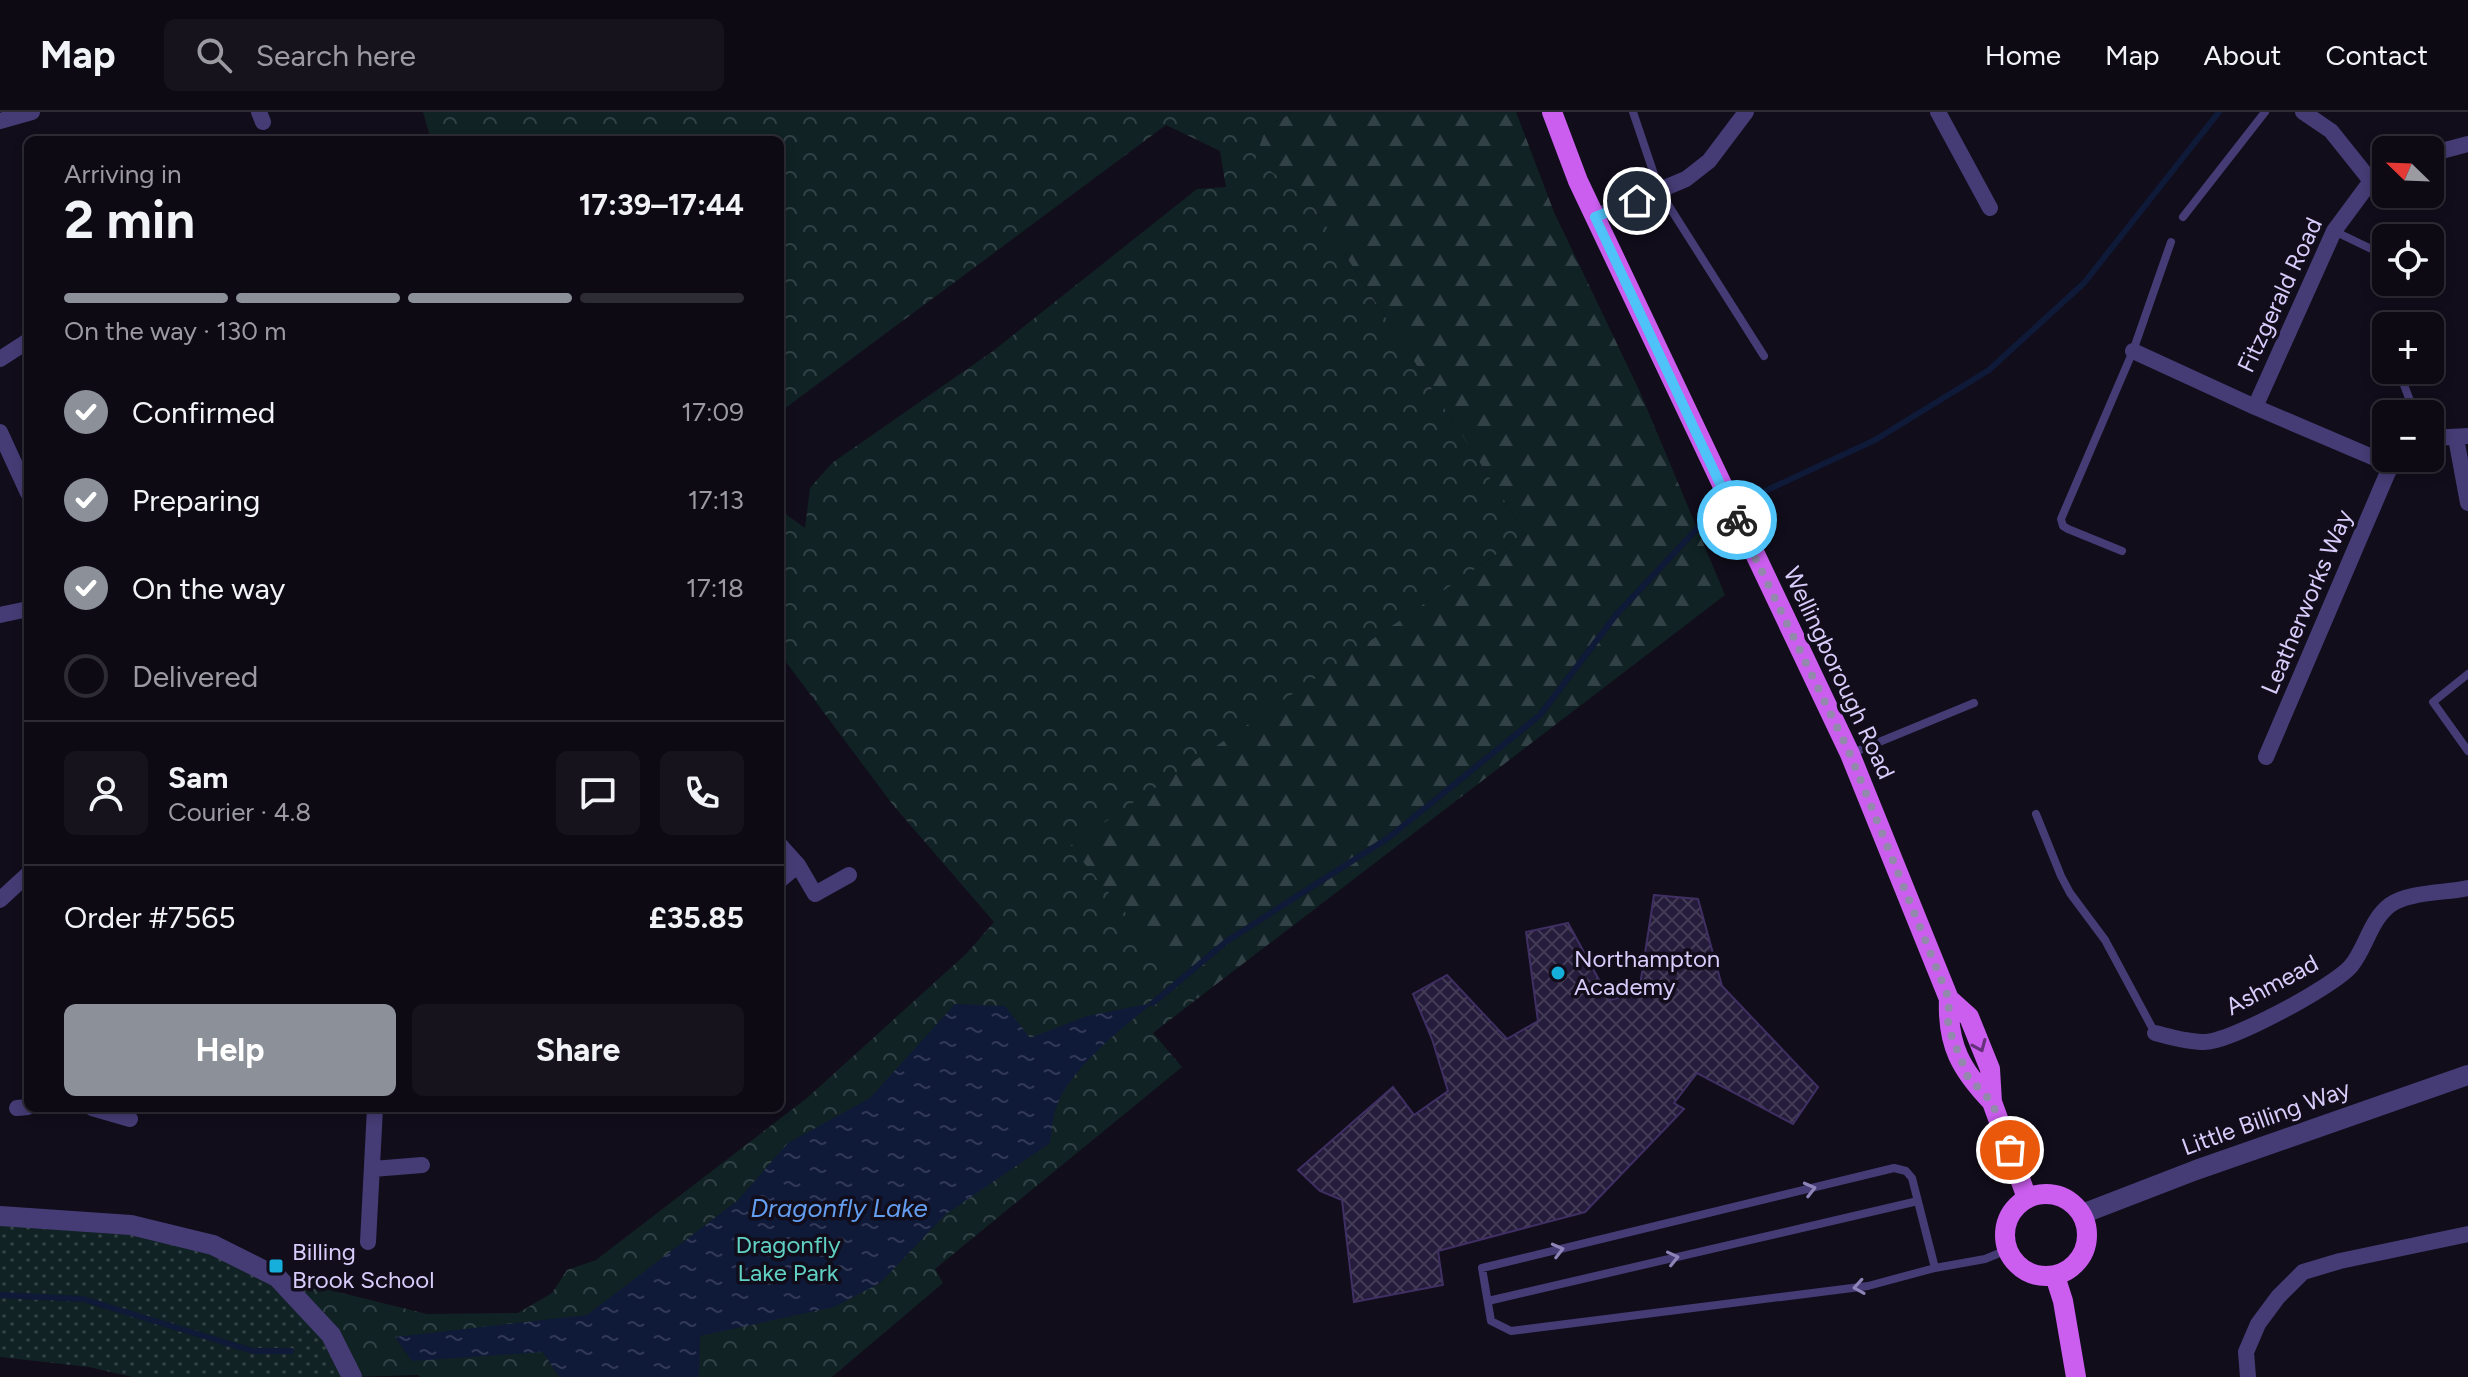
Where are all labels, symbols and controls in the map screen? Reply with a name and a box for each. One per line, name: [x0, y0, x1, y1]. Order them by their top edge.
search box: [164, 19, 724, 91]
text: Map: [40, 32, 116, 78]
icon: search: [192, 33, 236, 77]
text: Search here: [256, 37, 416, 74]
text: Home: [1985, 38, 2061, 72]
text: Map: [2105, 38, 2160, 72]
text: About: [2204, 38, 2281, 72]
text: Contact: [2325, 38, 2428, 72]
north arrow: [2372, 136, 2444, 208]
map controls: [2372, 136, 2444, 472]
text: Arriving in: [64, 158, 182, 190]
pin: [1603, 167, 1671, 235]
icon: home: [1615, 179, 1659, 223]
text: 17:39–17:44: [579, 186, 744, 223]
text: 2 min: [64, 189, 195, 251]
street label: Fitzgerald Road: [2231, 213, 2328, 377]
button: locate: [2372, 224, 2444, 296]
button: +: [2372, 312, 2444, 384]
text: On the way · 130 m: [64, 315, 286, 347]
icon: check: [64, 390, 108, 434]
text: Confirmed: [132, 394, 275, 431]
text: 17:09: [681, 396, 744, 428]
button: −: [2372, 400, 2444, 472]
icon: check: [64, 478, 108, 522]
courier: [1697, 480, 1777, 560]
text: Preparing: [132, 482, 260, 519]
text: 17:13: [688, 484, 744, 516]
icon: bike: [1715, 498, 1759, 542]
street label: Leatherworks Way: [2255, 505, 2359, 698]
street label: Wellingborough Road: [1778, 562, 1901, 784]
icon: check: [64, 566, 108, 610]
text: On the way: [132, 570, 285, 607]
text: 17:18: [686, 572, 744, 604]
text: Delivered: [132, 658, 258, 695]
button: person: [64, 751, 148, 835]
button: chat: [556, 751, 640, 835]
button: phone: [660, 751, 744, 835]
text: Sam: [168, 759, 228, 796]
text: Courier · 4.8: [168, 796, 311, 828]
text: Order #7565: [64, 899, 235, 936]
text: £35.85: [649, 899, 744, 936]
place label: Northampton Academy: [1574, 944, 1720, 1001]
street label: Ashmead: [2221, 948, 2323, 1021]
marker: Northampton Academy: [1549, 964, 1567, 982]
button: Help: [64, 1004, 396, 1096]
button: Share: [412, 1004, 744, 1096]
one-way arrow: [1971, 1038, 1987, 1052]
street label: Little Billing Way: [2178, 1074, 2354, 1161]
pin: [1976, 1116, 2044, 1184]
icon: bag: [1988, 1128, 2032, 1172]
one-way arrow: [1803, 1181, 1817, 1198]
water label: Dragonfly Lake: [750, 1192, 928, 1224]
park label: Dragonfly Lake Park: [735, 1230, 841, 1287]
place label: Billing Brook School: [292, 1237, 434, 1294]
one-way arrow: [1550, 1242, 1564, 1259]
one-way arrow: [1665, 1250, 1679, 1267]
marker: Billing Brook School: [267, 1257, 285, 1275]
one-way arrow: [1852, 1277, 1866, 1294]

